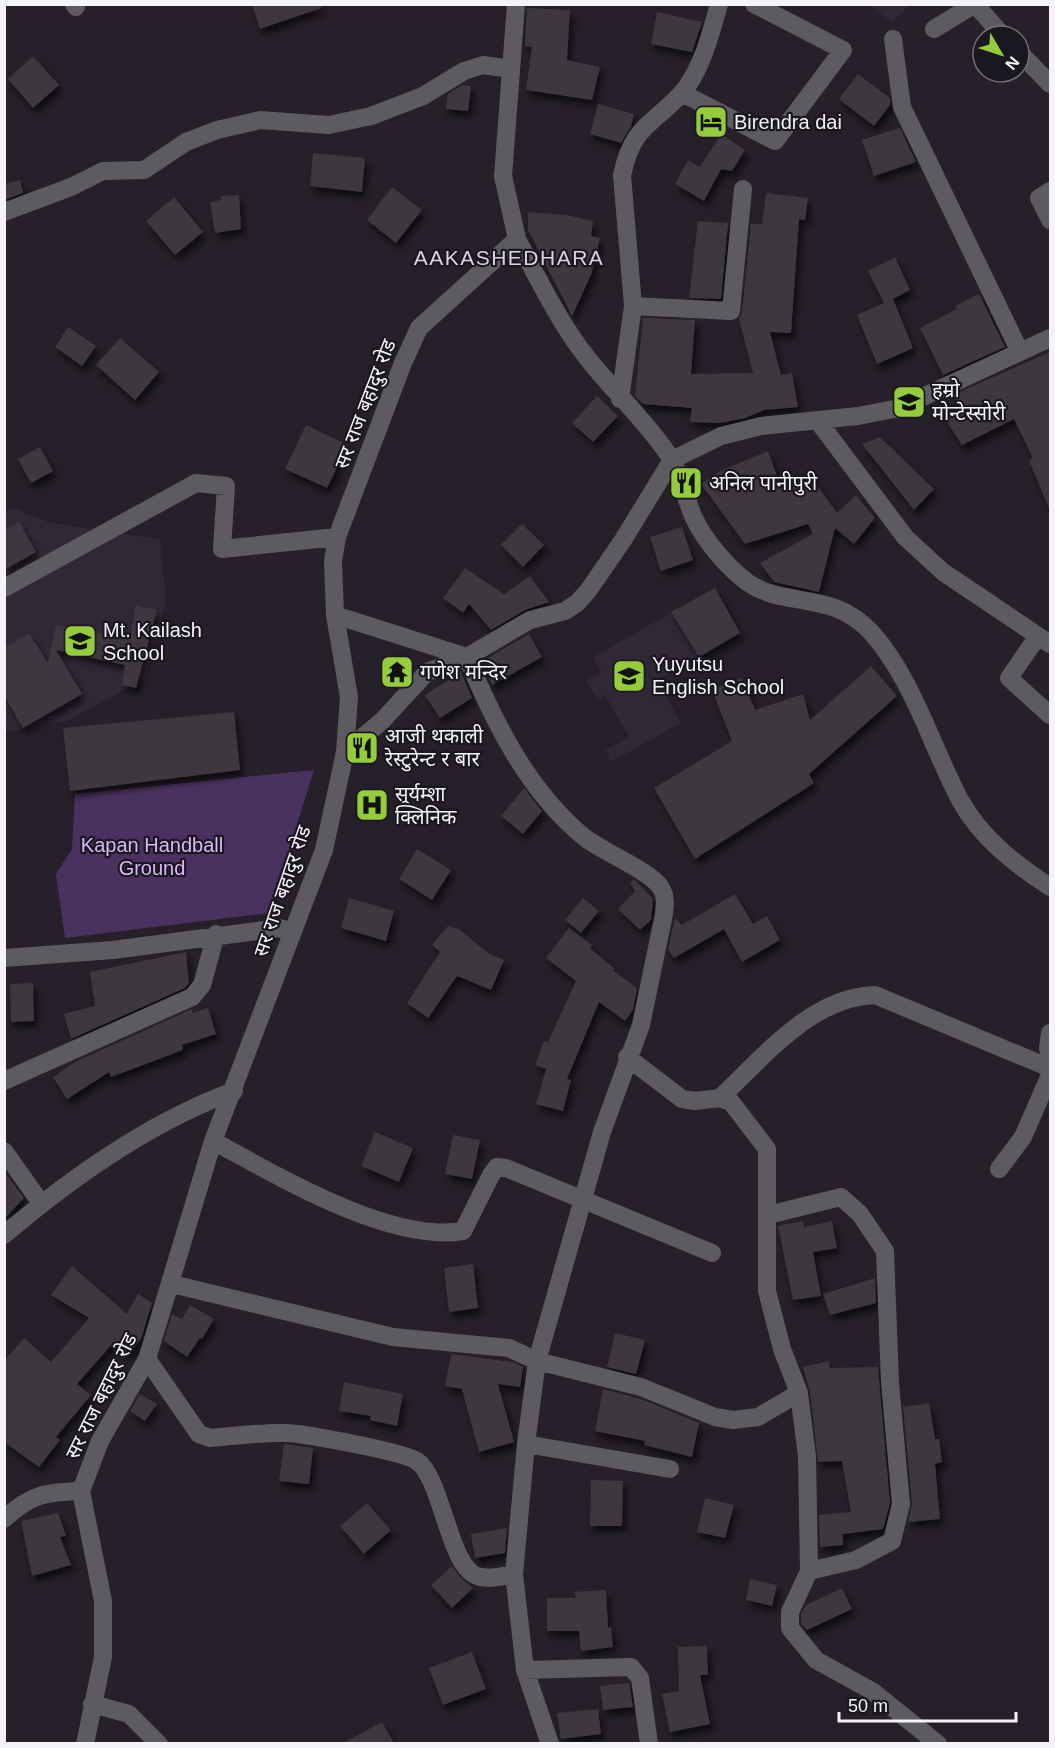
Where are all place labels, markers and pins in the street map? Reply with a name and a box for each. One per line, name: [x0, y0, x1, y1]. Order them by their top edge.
hotel icon: Birendra dai: [693, 104, 729, 140]
place label: Birendra dai: [734, 111, 842, 133]
place label: हम्रो मोन्टेस्सोरी: [932, 378, 1006, 424]
school or university icon: हम्रो मोन्टेस्सोरी: [891, 384, 927, 420]
restaurant icon: अनिल पानीपुरी: [668, 465, 704, 501]
place label: अनिल पानीपुरी: [709, 471, 818, 496]
place label: Mt. Kailash School: [103, 619, 202, 664]
school or university icon: Mt. Kailash School: [62, 623, 98, 659]
place label: Yuyutsu English School: [652, 653, 784, 698]
temple icon: गणेश मन्दिर: [379, 654, 415, 690]
school or university icon: Yuyutsu English School: [611, 658, 647, 694]
place label: गणेश मन्दिर: [420, 660, 508, 683]
place label: आजी थकाली रेस्टुरेन्ट र बार: [384, 724, 484, 772]
restaurant icon: आजी थकाली रेस्टुरेन्ट र बार: [344, 730, 380, 766]
place label: सूर्यम्शा क्लिनिक: [395, 783, 457, 828]
hospital icon: सूर्यम्शा क्लिनिक: [354, 787, 390, 823]

